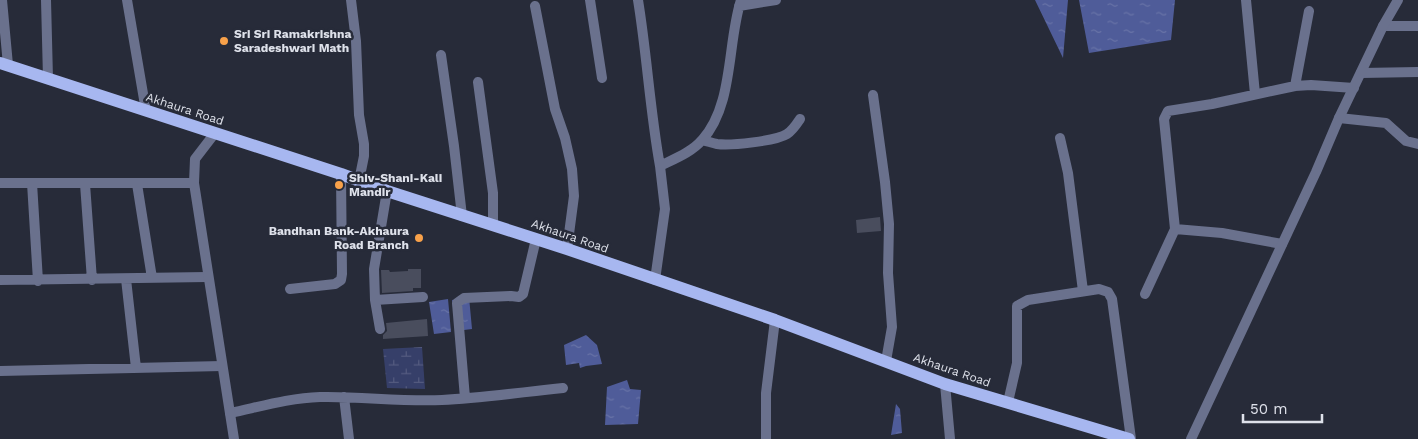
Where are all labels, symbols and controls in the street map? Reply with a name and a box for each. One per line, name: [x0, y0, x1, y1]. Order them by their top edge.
place label: Sri Sri Ramakrishna Saradeshwari Math: [234, 27, 351, 55]
marker: Sri Sri Ramakrishna Saradeshwari Math: [218, 35, 230, 47]
street label: Akhaura Road: [144, 90, 226, 128]
place label: Shiv-Shani-Kali Mandir: [349, 171, 442, 199]
marker: Shiv-Shani-Kali Mandir: [333, 179, 345, 191]
street label: Akhaura Road: [529, 216, 611, 256]
place label: Bandhan Bank-Akhaura Road Branch: [269, 224, 409, 252]
marker: Bandhan Bank-Akhaura Road Branch: [413, 232, 425, 244]
street label: Akhaura Road: [911, 350, 993, 390]
scale bar: [1243, 392, 1322, 424]
text: 50 m: [1250, 400, 1287, 418]

